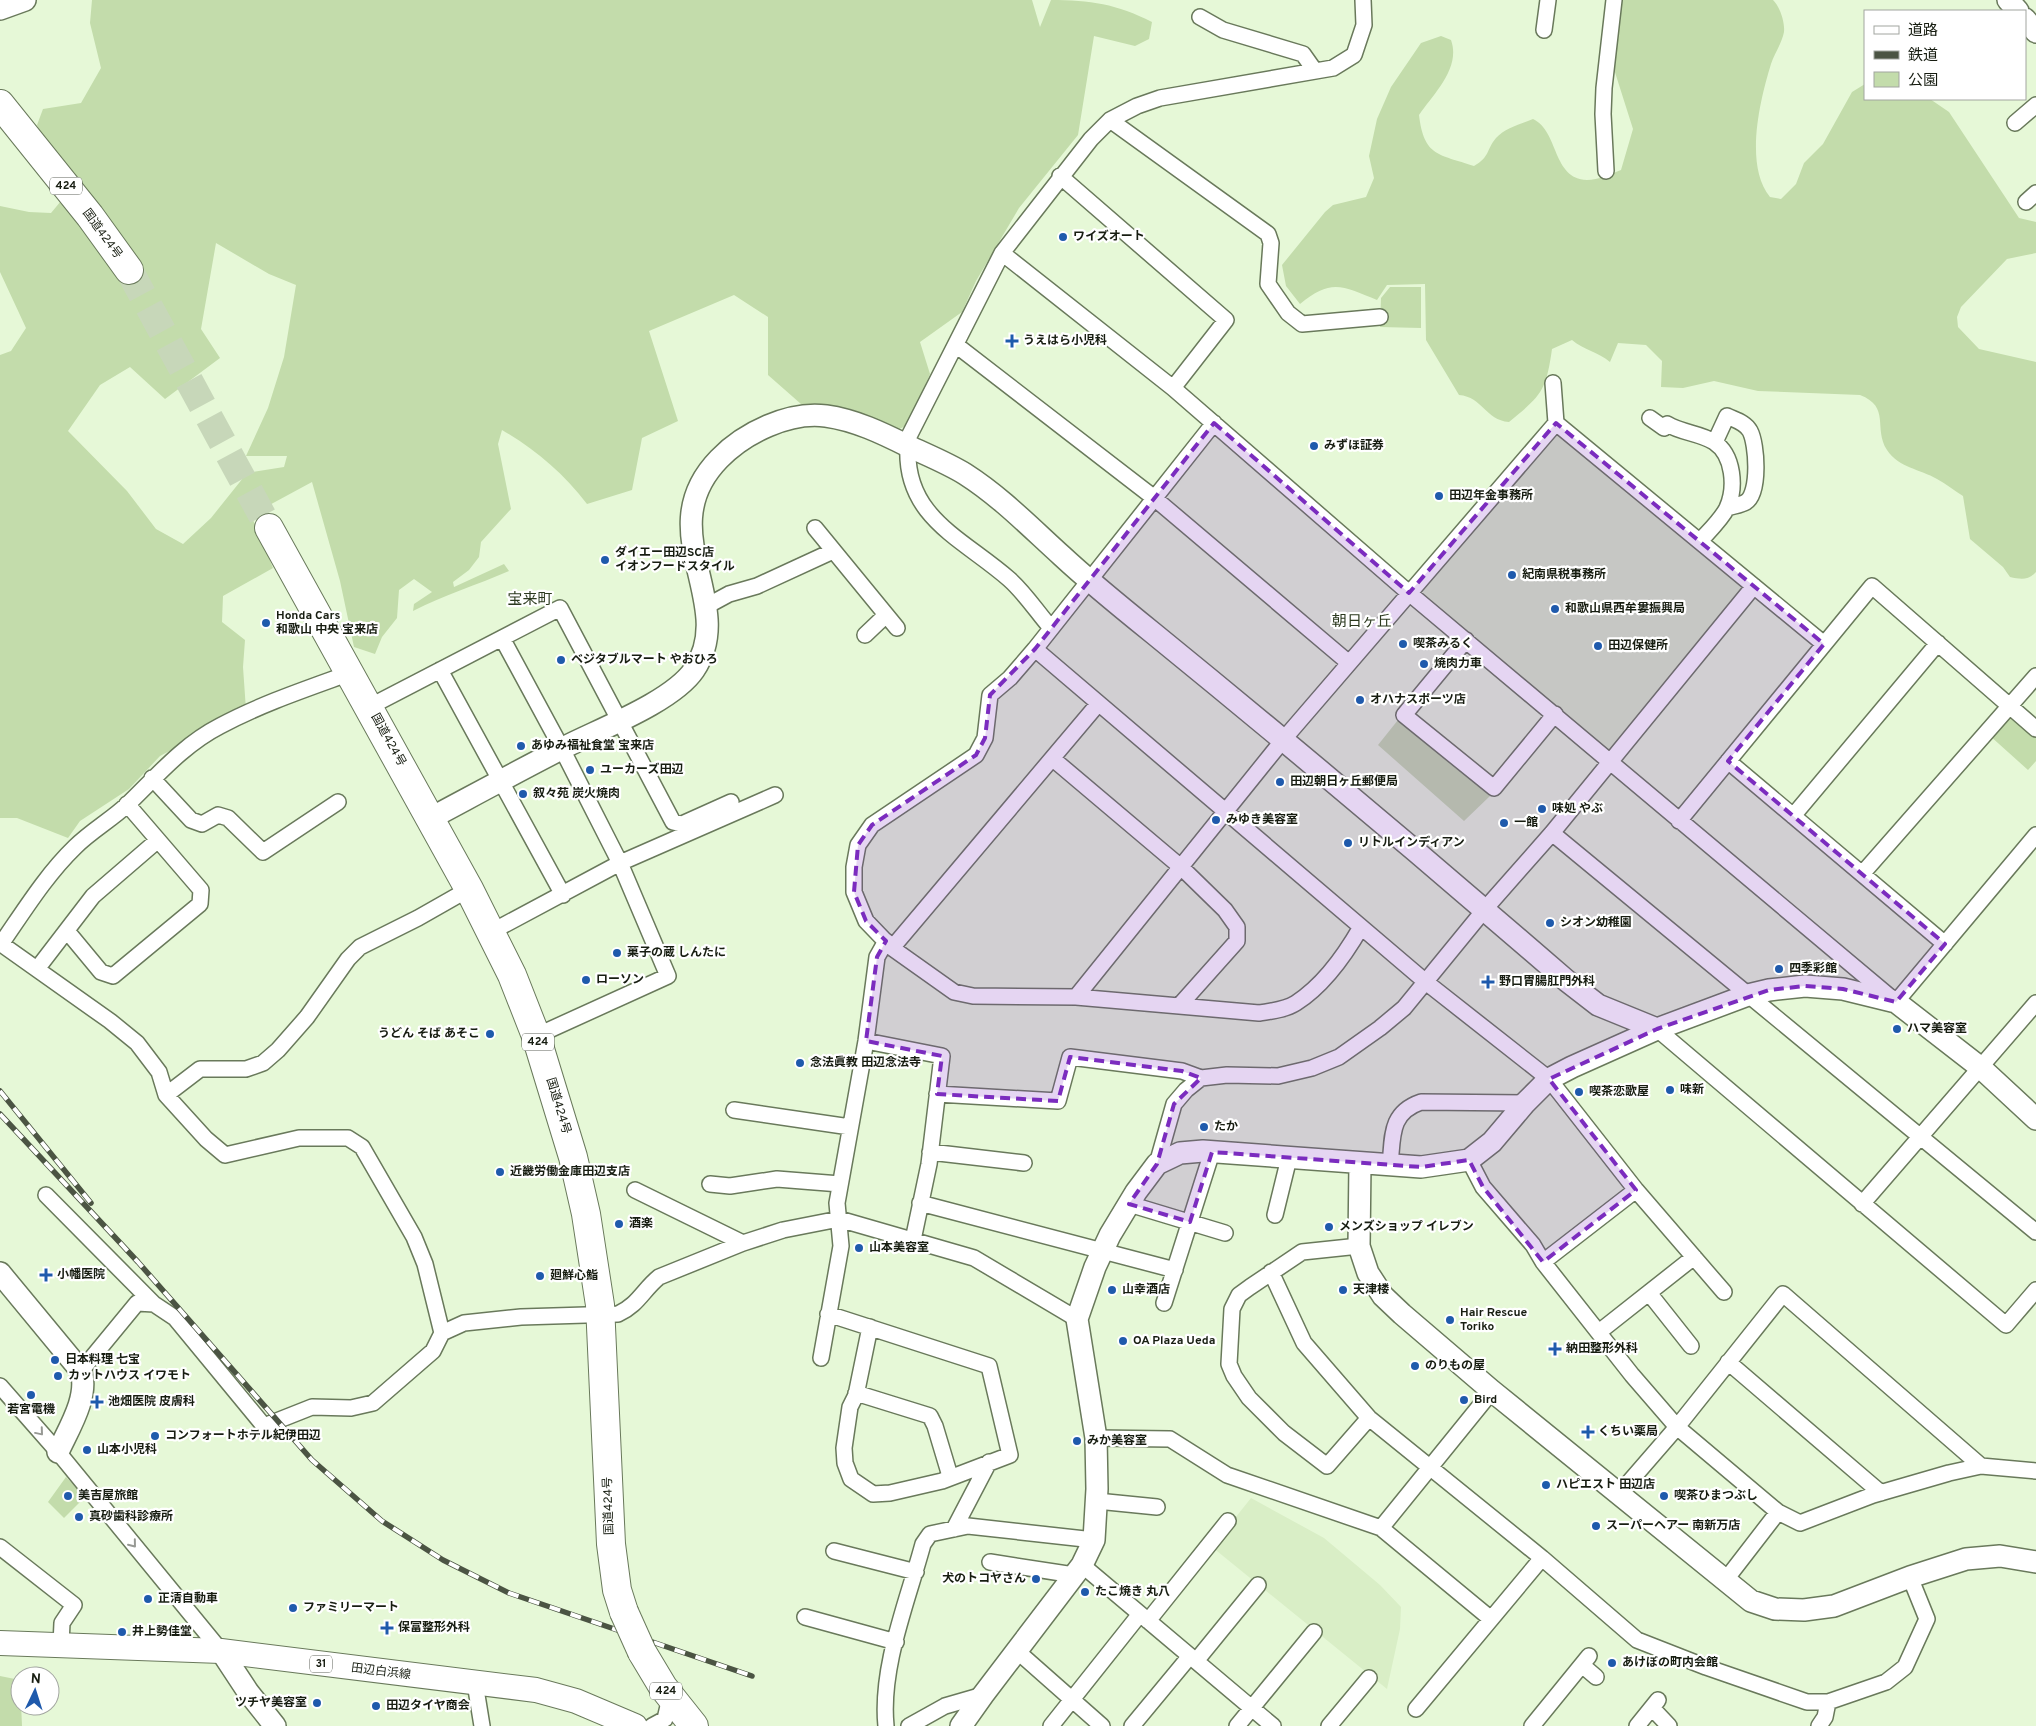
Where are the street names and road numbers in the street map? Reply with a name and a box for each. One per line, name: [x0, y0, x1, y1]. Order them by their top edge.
road number: 424: [50, 178, 82, 195]
street label: 国道424号: [78, 206, 126, 262]
street label: 国道424号: [367, 711, 409, 769]
road number: 424: [522, 1034, 554, 1050]
street label: 国道424号: [542, 1076, 574, 1136]
street label: 国道424号: [600, 1477, 618, 1535]
road number: 31: [310, 1656, 332, 1672]
street label: 田辺白浜線: [350, 1660, 412, 1684]
road number: 424: [650, 1682, 682, 1700]

